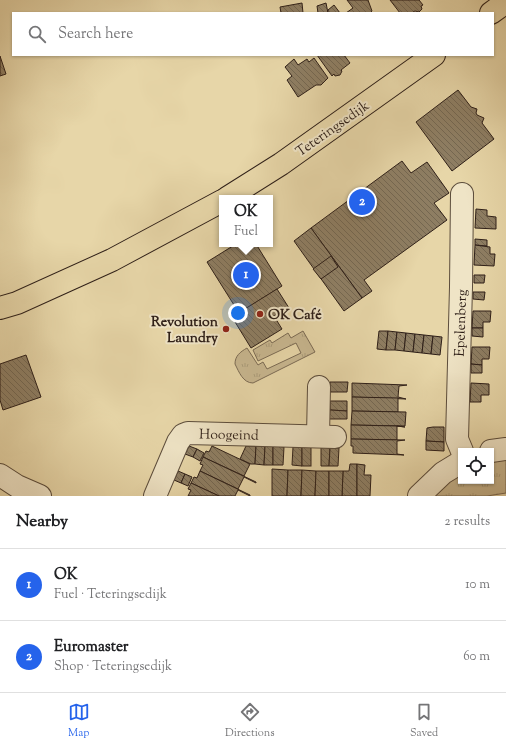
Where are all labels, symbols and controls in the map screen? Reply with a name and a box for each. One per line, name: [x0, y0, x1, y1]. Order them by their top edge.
search box: [12, 12, 494, 56]
icon: search: [26, 23, 48, 45]
text: Search here: [58, 24, 133, 45]
street label: Teteringsedijk: [292, 97, 374, 162]
pin: 2: [349, 187, 375, 217]
popup: [219, 195, 273, 247]
text: OK: [234, 202, 258, 223]
text: Fuel: [234, 223, 258, 241]
pin: 1: [233, 260, 259, 290]
street label: Epelenberg: [451, 289, 473, 357]
your location: [228, 303, 248, 323]
place label: OK Café: [268, 306, 322, 326]
marker: OK Café: [255, 309, 265, 319]
place label: Revolution Laundry: [151, 313, 219, 349]
marker: Revolution Laundry: [221, 324, 231, 334]
street label: Hoogeind: [199, 425, 259, 447]
map controls: [458, 448, 494, 484]
button: locate: [458, 448, 494, 484]
text: Nearby: [16, 510, 68, 534]
text: 2 results: [445, 513, 490, 531]
text: OK: [54, 565, 78, 586]
text: 1: [27, 576, 31, 594]
text: 10 m: [465, 576, 490, 594]
text: Fuel · Teteringsedijk: [54, 586, 167, 604]
text: Euromaster: [54, 637, 129, 658]
text: 2: [26, 648, 32, 666]
text: 60 m: [463, 648, 490, 666]
text: Shop · Teteringsedijk: [54, 658, 172, 676]
tab: Map: [68, 701, 90, 741]
tab: Directions: [225, 701, 275, 741]
tab: Saved: [410, 701, 438, 741]

